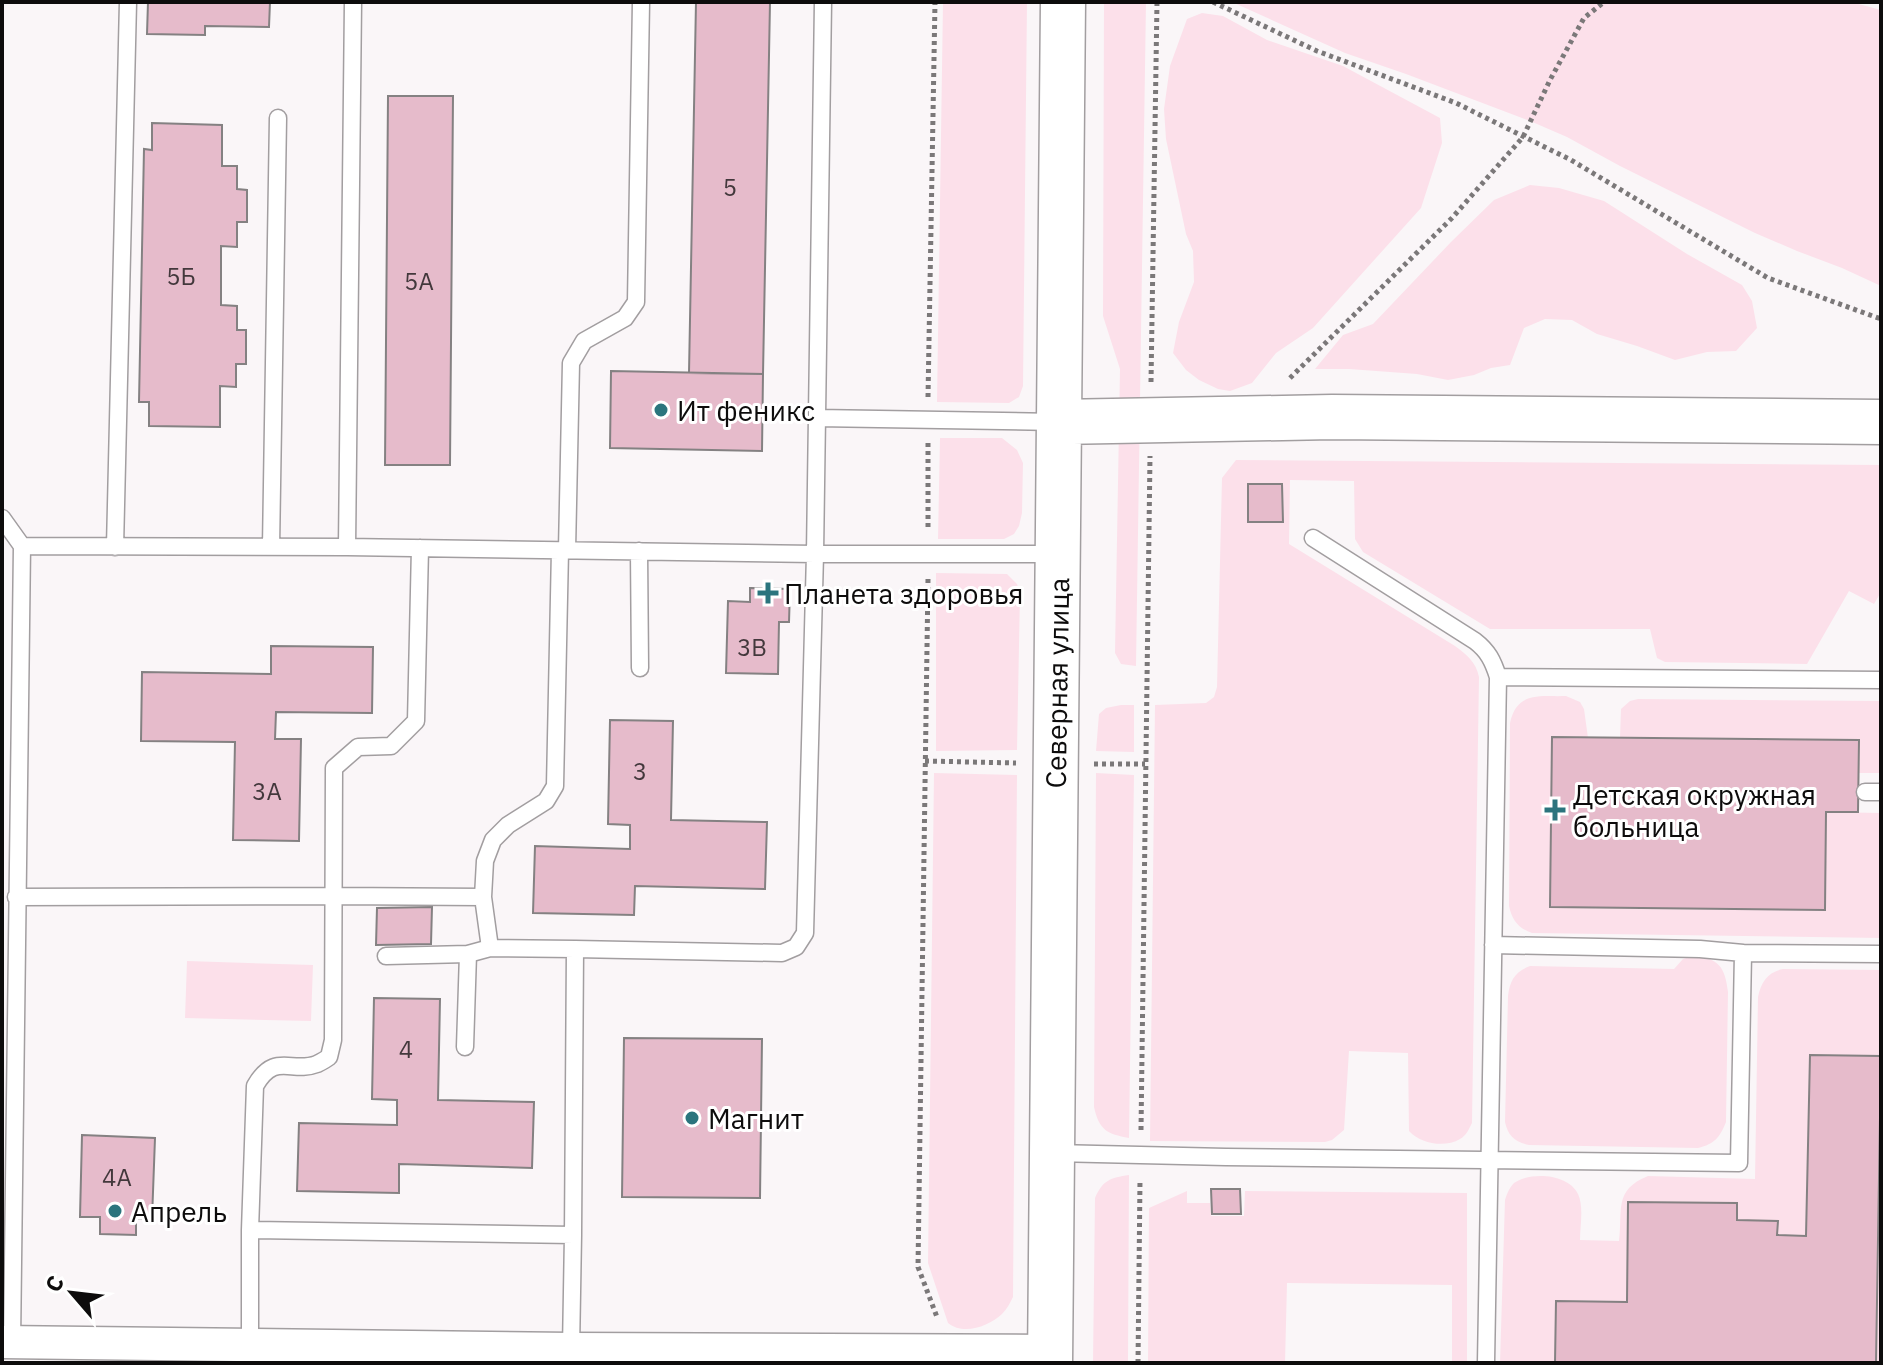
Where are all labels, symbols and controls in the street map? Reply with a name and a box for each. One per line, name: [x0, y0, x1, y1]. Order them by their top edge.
house number: 5: [723, 171, 737, 203]
house number: 5Б: [166, 260, 196, 292]
house number: 5А: [404, 265, 434, 297]
place label: Ит феникс: [677, 392, 815, 429]
marker: Ит феникс: [652, 401, 670, 419]
place label: Планета здоровья: [784, 575, 1024, 612]
street label: Северная улица: [1037, 577, 1077, 789]
marker: Планета здоровья: [759, 584, 777, 602]
house number: 3В: [737, 631, 767, 663]
house number: 3: [633, 755, 647, 787]
house number: 3А: [252, 775, 282, 807]
place label: Детская окружная больница: [1573, 776, 1816, 845]
marker: Детская окружная больница: [1544, 799, 1566, 821]
house number: 4: [399, 1033, 413, 1065]
place label: Магнит: [708, 1100, 804, 1137]
marker: Магнит: [683, 1109, 701, 1127]
house number: 4А: [102, 1161, 132, 1193]
place label: Апрель: [131, 1193, 227, 1230]
marker: Апрель: [106, 1202, 124, 1220]
north arrow: [32, 1253, 112, 1333]
text: С: [38, 1270, 70, 1297]

